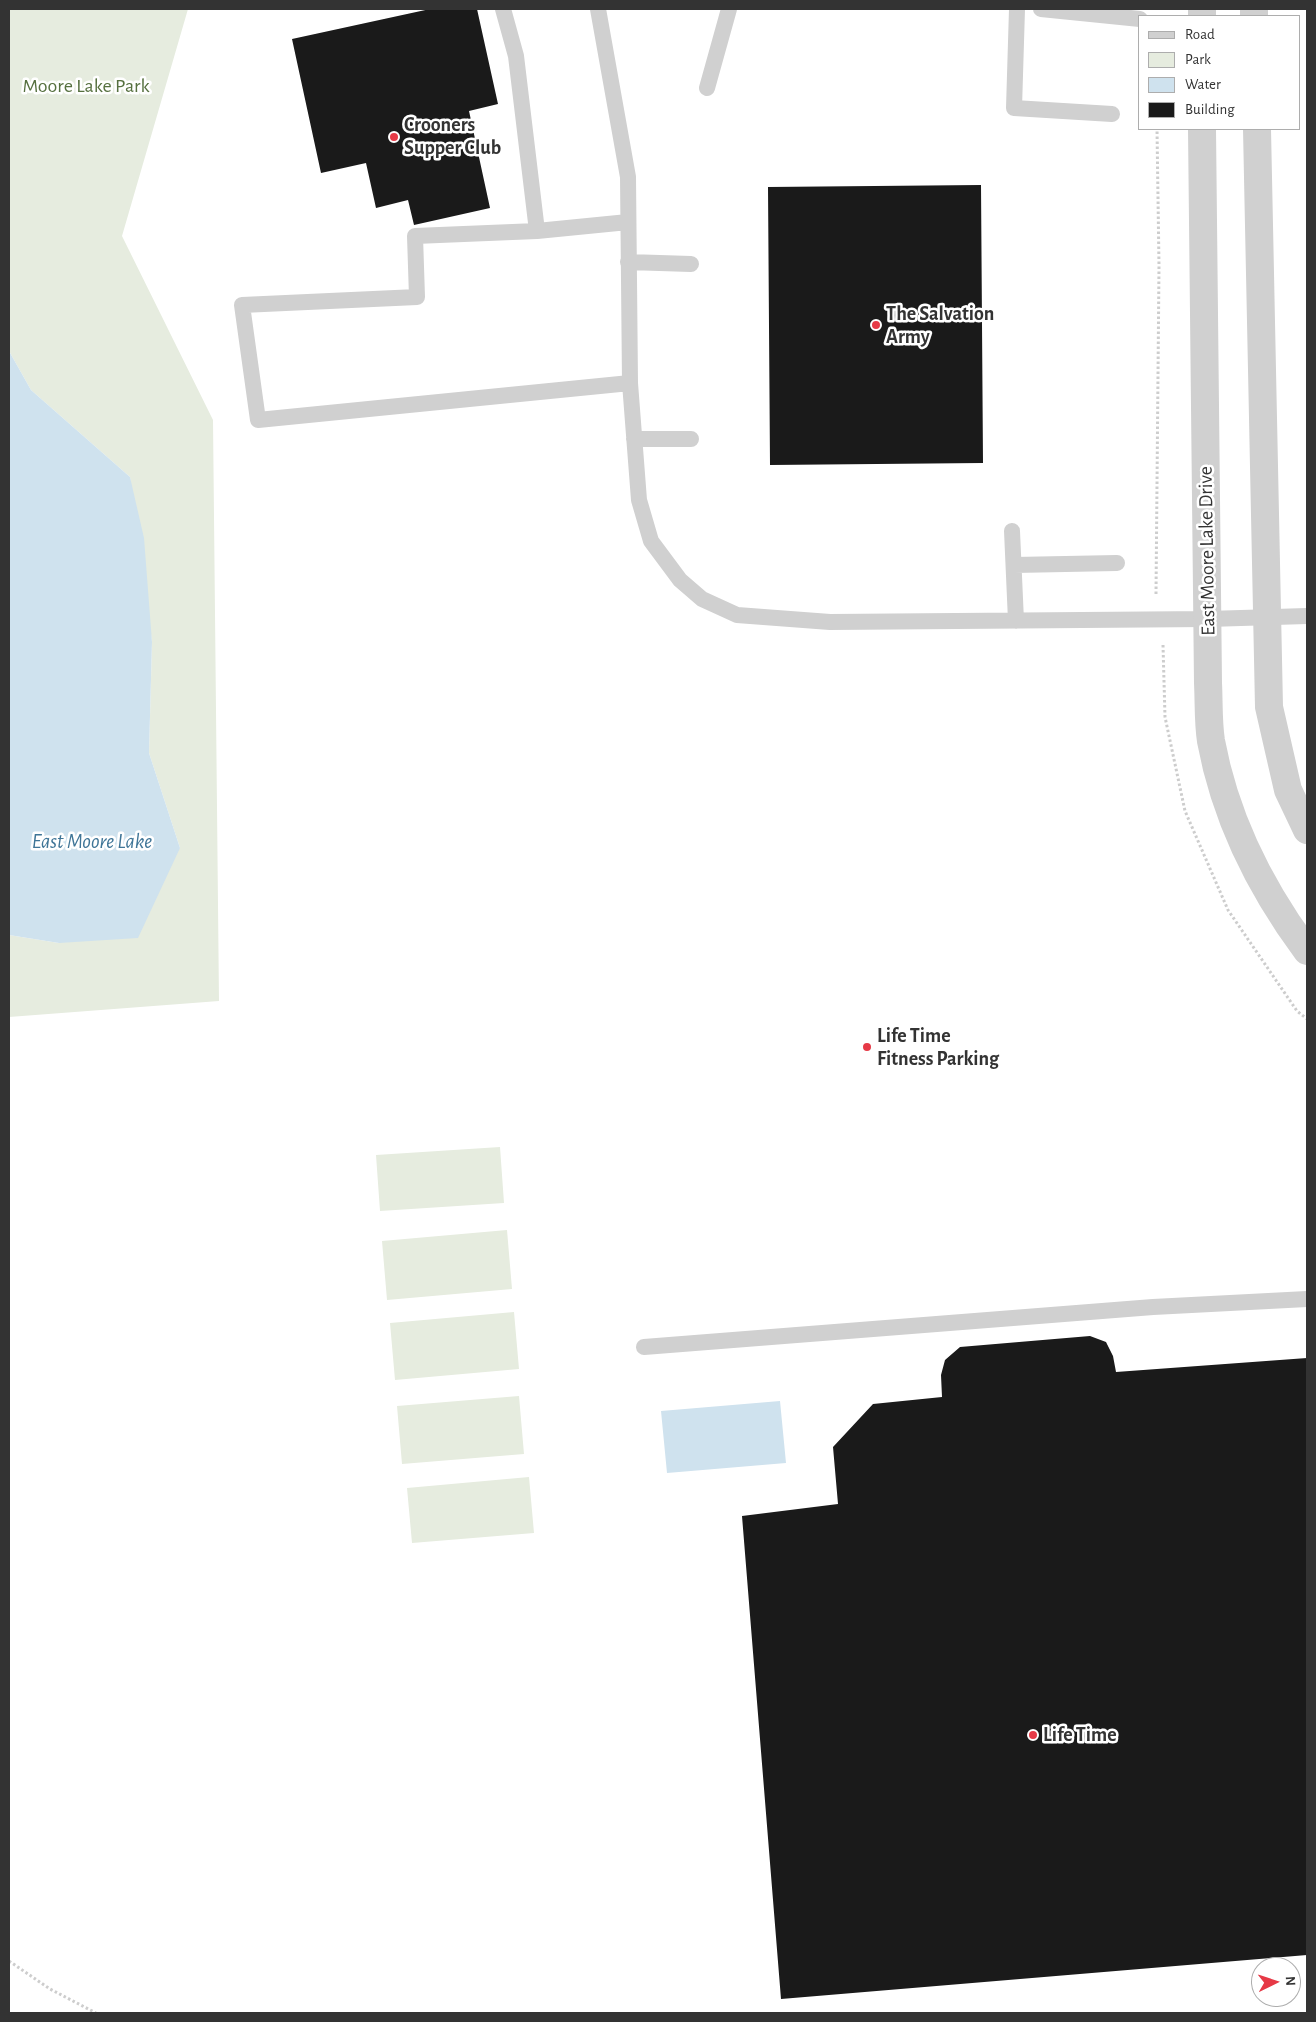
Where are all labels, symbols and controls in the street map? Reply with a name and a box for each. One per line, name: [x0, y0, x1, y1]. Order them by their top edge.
legend: [1138, 15, 1301, 130]
text: Road: [1185, 27, 1215, 42]
text: Park: [1185, 52, 1211, 67]
park label: Moore Lake Park: [22, 74, 150, 98]
text: Water: [1185, 77, 1221, 92]
text: Building: [1185, 102, 1235, 117]
place label: Crooners Supper Club: [404, 113, 501, 160]
marker: Crooners Supper Club: [388, 131, 400, 143]
place label: The Salvation Army: [886, 302, 994, 349]
marker: The Salvation Army: [870, 319, 882, 331]
street label: East Moore Lake Drive: [1194, 466, 1220, 636]
water label: East Moore Lake: [32, 829, 152, 855]
place label: Life Time Fitness Parking: [877, 1024, 999, 1071]
marker: Life Time Fitness Parking: [861, 1041, 873, 1053]
place label: Life Time: [1043, 1723, 1117, 1747]
marker: Life Time: [1027, 1729, 1039, 1741]
north arrow: [1251, 1957, 1301, 2007]
text: N: [1283, 1976, 1297, 1986]

